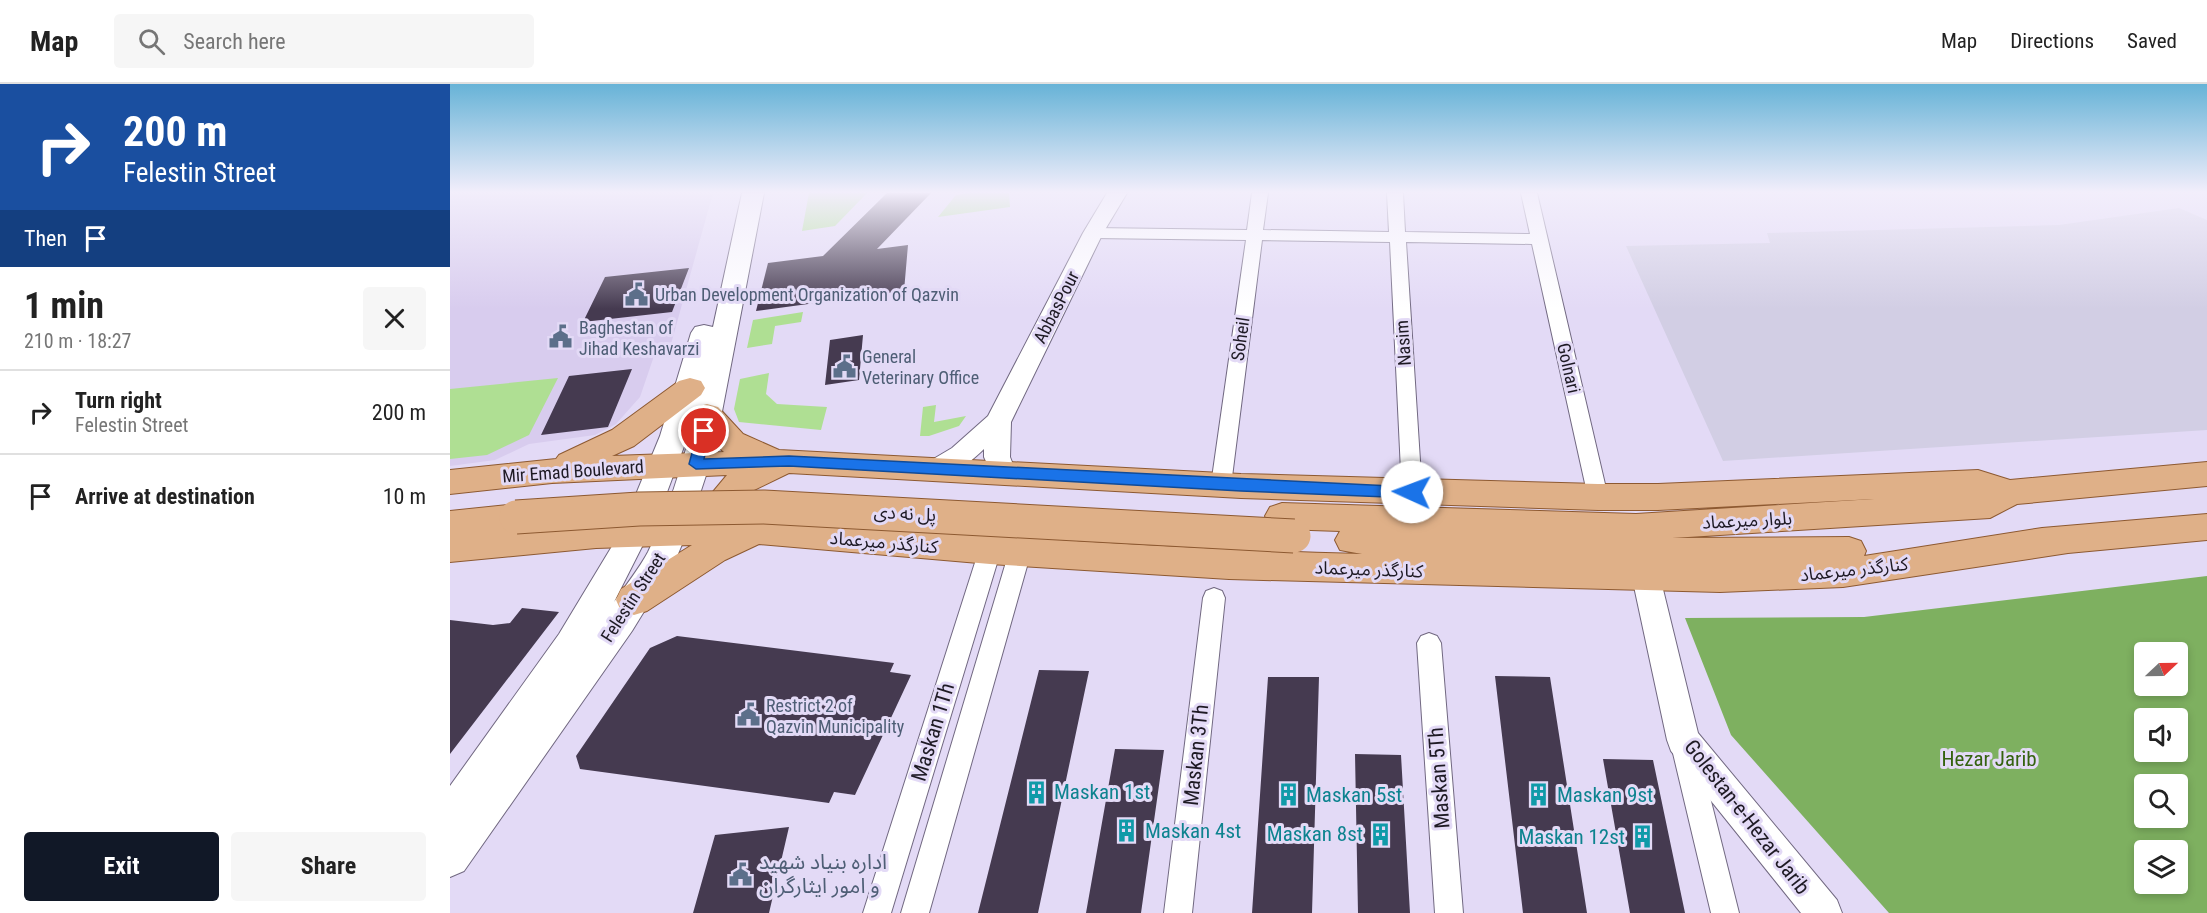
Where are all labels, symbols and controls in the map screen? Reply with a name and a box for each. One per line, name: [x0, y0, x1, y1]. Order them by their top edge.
search box: [114, 14, 534, 68]
text: Map: [30, 25, 78, 58]
icon: search: [135, 25, 168, 58]
text: Search here: [183, 29, 286, 54]
text: Map: [1941, 29, 1977, 53]
text: Directions: [2010, 29, 2094, 53]
text: Saved: [2127, 29, 2177, 53]
text: 200 m: [123, 107, 228, 156]
icon: right: [24, 108, 102, 186]
text: Felestin Street: [123, 157, 276, 189]
icon: arrive: [79, 222, 112, 255]
text: Then: [24, 226, 67, 251]
street label: AbbasPour: [1029, 267, 1083, 347]
public building icon: Urban Development Organization of Qazvin: [624, 281, 650, 307]
place label: Urban Development Organization of Qazvin: [655, 284, 959, 305]
text: 1 min: [24, 285, 104, 327]
button: close: [363, 287, 426, 350]
street label: Soheil: [1227, 316, 1253, 362]
place label: Baghestan of Jihad Keshavarzi: [579, 317, 699, 359]
street label: Nasim: [1391, 319, 1415, 367]
public building icon: Baghestan of Jihad Keshavarzi: [548, 324, 574, 350]
text: 210 m · 18:27: [24, 329, 131, 353]
street label: Golnari: [1553, 341, 1585, 395]
place label: General Veterinary Office: [862, 346, 979, 388]
public building icon: General Veterinary Office: [831, 353, 857, 379]
text: Turn right: [75, 388, 162, 413]
icon: right: [24, 396, 57, 429]
text: 200 m: [372, 400, 426, 425]
pin: [678, 405, 729, 456]
text: Felestin Street: [75, 413, 189, 437]
icon: arrive: [687, 414, 720, 447]
street label: Mir Emad Boulevard: [501, 456, 645, 486]
position arrow: [1380, 460, 1444, 524]
icon: arrive: [24, 480, 57, 513]
text: Arrive at destination: [75, 484, 255, 509]
text: 10 m: [383, 484, 426, 509]
street label: پل نه دی: [873, 501, 937, 526]
street label: بلوار میرعماد: [1702, 507, 1792, 534]
street label: کنارگذر میرعماد: [829, 527, 940, 558]
street label: Felestin Street: [596, 548, 670, 646]
street label: کنارگذر میرعماد: [1799, 553, 1910, 586]
street label: کنارگذر میرعماد: [1314, 557, 1424, 582]
north arrow: [2134, 642, 2188, 696]
map controls: [2134, 642, 2188, 894]
street label: Maskan 1Th: [907, 680, 959, 784]
place label: Restrict 2 of Qazvin Municipality: [766, 695, 905, 737]
public building icon: Restrict 2 of Qazvin Municipality: [735, 702, 761, 728]
street label: Maskan 3Th: [1179, 703, 1213, 807]
button: sound: [2134, 708, 2188, 762]
street label: Maskan 5Th: [1423, 727, 1455, 829]
street label: Golestan-e-Hezar Jarib: [1679, 735, 1815, 899]
park label: Hezar Jarib: [1941, 747, 2037, 771]
button: search: [2134, 774, 2188, 828]
building icon: Maskan 1st: [1023, 779, 1049, 805]
place label: Maskan 1st: [1054, 780, 1150, 804]
building icon: Maskan 5st: [1275, 782, 1301, 808]
building icon: Maskan 9st: [1526, 782, 1552, 808]
place label: Maskan 5st: [1306, 783, 1402, 807]
place label: Maskan 9st: [1557, 783, 1653, 807]
building icon: Maskan 4st: [1114, 818, 1140, 844]
place label: Maskan 4st: [1145, 819, 1241, 843]
building icon: Maskan 8st: [1368, 821, 1394, 847]
place label: Maskan 8st: [1267, 822, 1363, 846]
building icon: Maskan 12st: [1630, 824, 1656, 850]
place label: Maskan 12st: [1518, 825, 1625, 849]
button: Exit: [24, 832, 219, 901]
button: Share: [231, 832, 426, 901]
button: layers: [2134, 840, 2188, 894]
place label: اداره بنیاد شهید و امور ایثارگران: [759, 850, 887, 898]
public building icon: اداره بنیاد شهید و امور ایثارگران: [728, 861, 754, 887]

